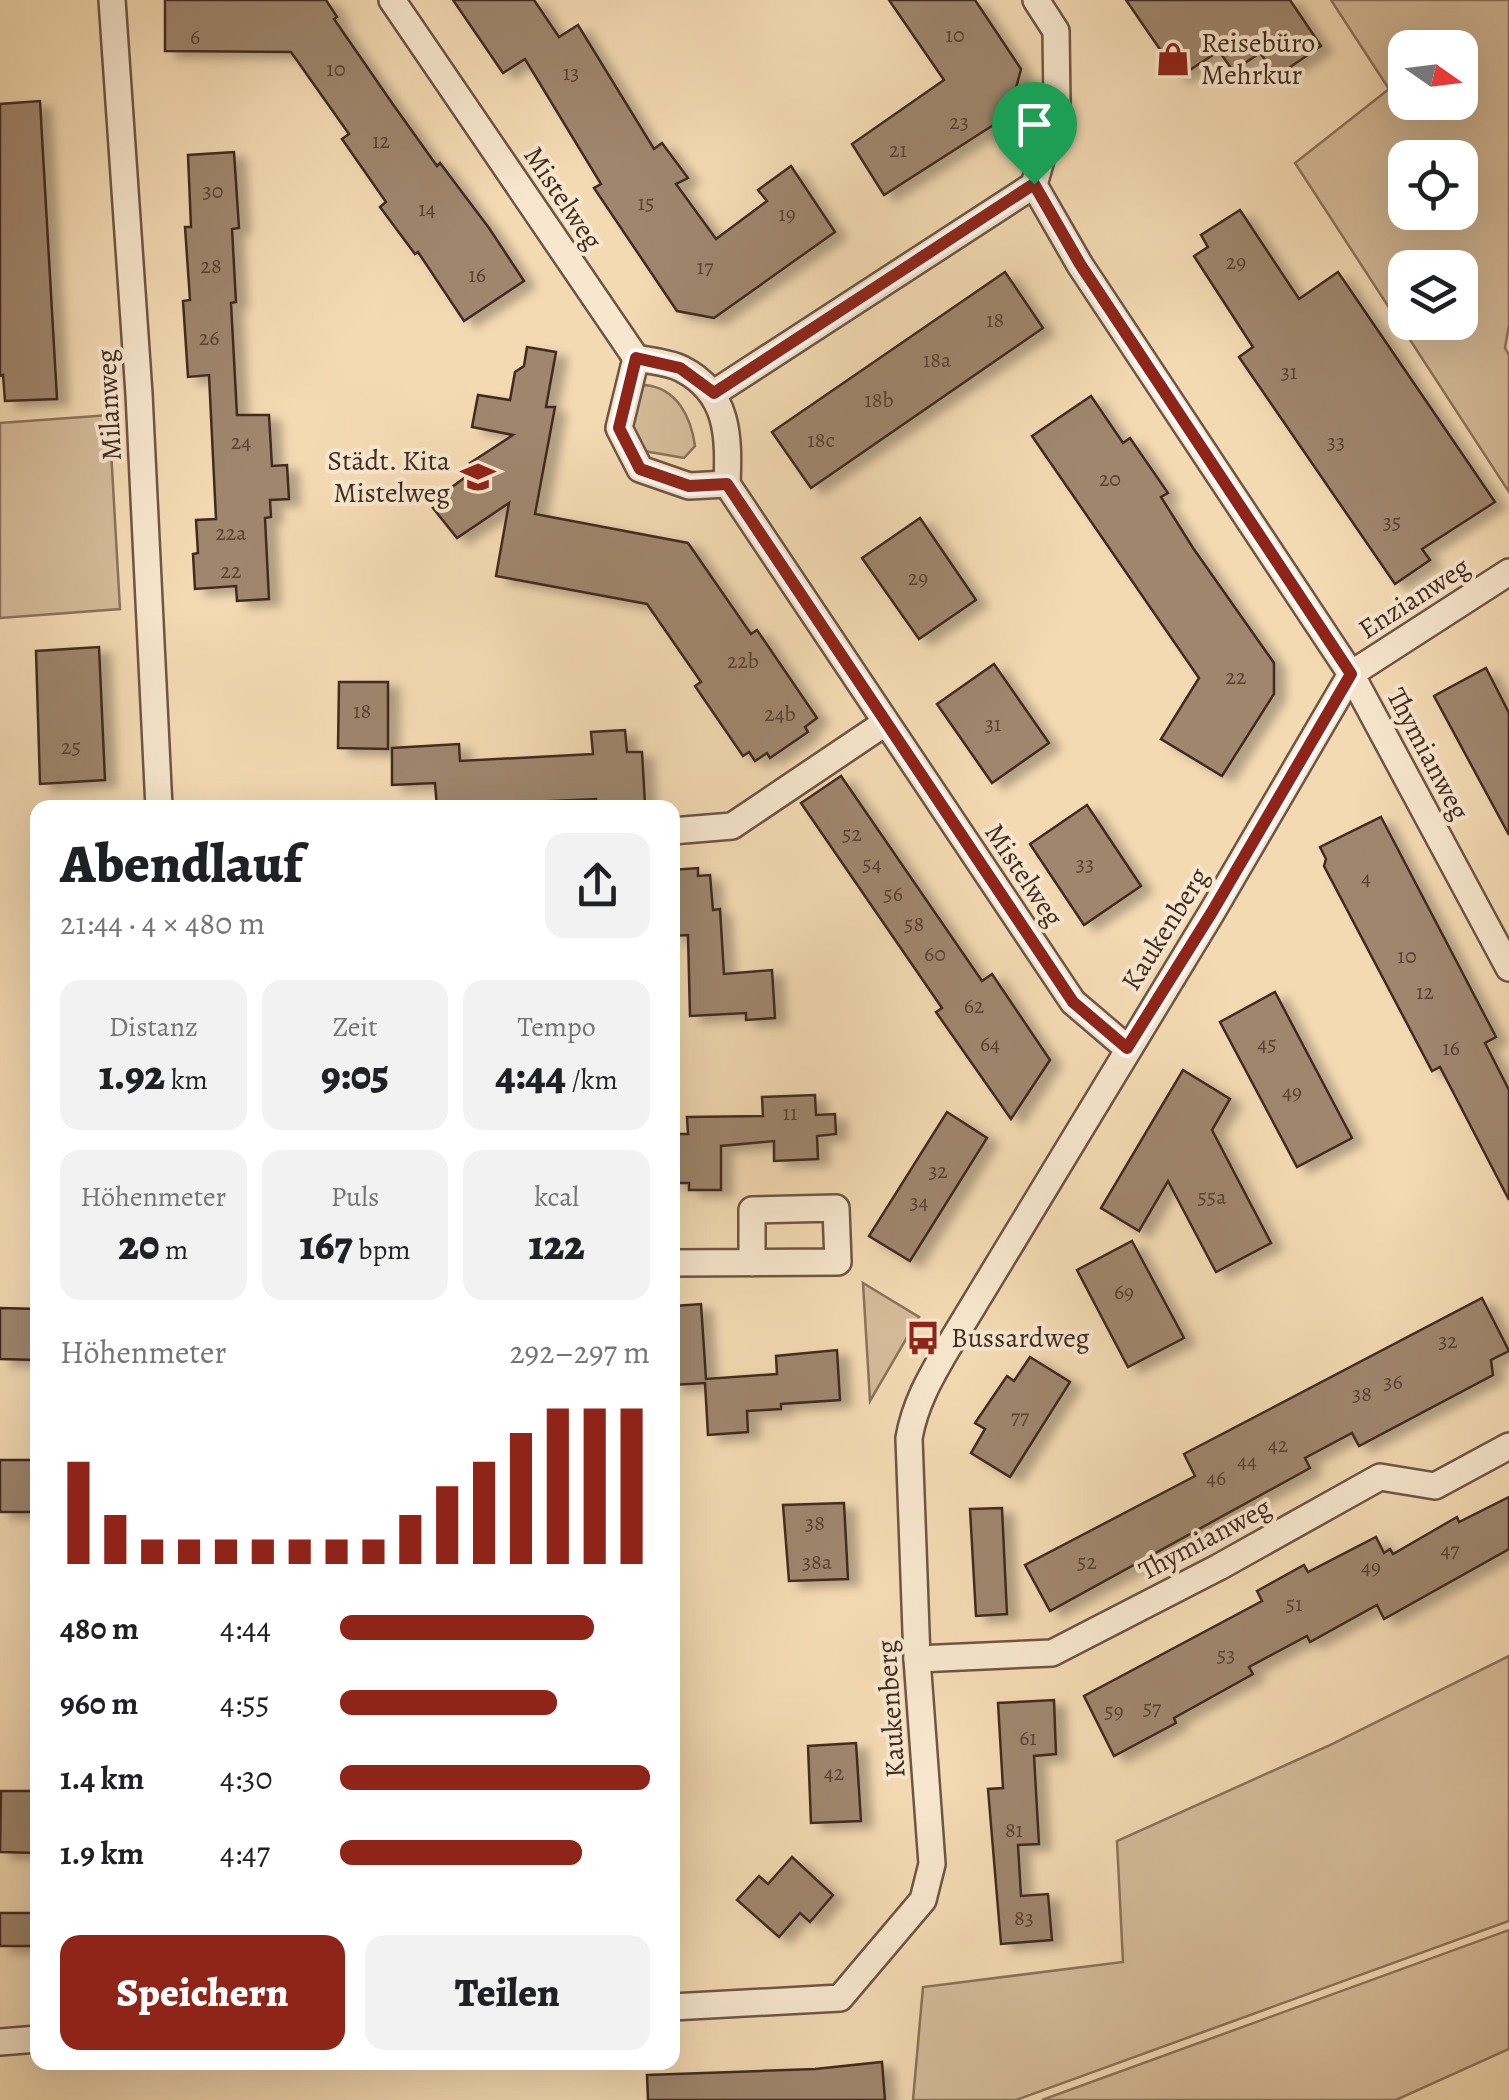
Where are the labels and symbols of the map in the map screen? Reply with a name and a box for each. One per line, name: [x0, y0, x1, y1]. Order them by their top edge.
house number: 10: [945, 20, 965, 50]
house number: 6: [190, 22, 200, 52]
place label: Reisebüro Mehrkur: [1201, 24, 1315, 94]
north arrow: [1388, 30, 1478, 120]
shop icon: Reisebüro Mehrkur: [1154, 40, 1192, 78]
house number: 10: [326, 54, 346, 84]
house number: 13: [563, 58, 579, 88]
pin: [992, 82, 1077, 185]
house number: 23: [949, 107, 969, 137]
house number: 12: [372, 126, 390, 156]
house number: 21: [889, 135, 907, 165]
street label: Mistelweg: [515, 139, 611, 257]
house number: 30: [203, 176, 223, 206]
house number: 15: [638, 188, 654, 218]
house number: 14: [418, 194, 436, 224]
house number: 19: [778, 199, 796, 229]
house number: 29: [1226, 247, 1246, 277]
house number: 28: [200, 251, 222, 281]
house number: 17: [697, 252, 714, 282]
house number: 16: [468, 260, 486, 290]
house number: 18: [986, 305, 1004, 335]
house number: 26: [199, 323, 219, 353]
house number: 18a: [923, 345, 952, 375]
street label: Milanweg: [87, 348, 131, 462]
house number: 31: [1281, 357, 1297, 387]
house number: 18b: [864, 385, 894, 415]
house number: 18c: [807, 425, 835, 455]
house number: 24: [231, 427, 251, 457]
house number: 33: [1327, 427, 1345, 457]
place label: Städt. Kita Mistelweg: [327, 442, 450, 512]
school or university icon: Städt. Kita Mistelweg: [459, 458, 497, 496]
house number: 20: [1099, 464, 1121, 494]
house number: 35: [1383, 507, 1401, 537]
house number: 22a: [215, 518, 247, 548]
street label: Enzianweg: [1351, 548, 1477, 648]
house number: 22: [221, 556, 241, 586]
house number: 29: [908, 563, 928, 593]
house number: 22b: [727, 646, 759, 676]
house number: 22: [1226, 662, 1246, 692]
street label: Thymianweg: [1377, 681, 1479, 827]
house number: 18: [353, 696, 371, 726]
house number: 24b: [764, 699, 796, 729]
house number: 31: [985, 709, 1001, 739]
house number: 25: [61, 732, 81, 762]
street label: Mistelweg: [976, 816, 1072, 934]
house number: 52: [842, 819, 862, 849]
house number: 54: [862, 849, 882, 879]
house number: 33: [1076, 849, 1094, 879]
street label: Kaukenberg: [1112, 860, 1218, 998]
house number: 4: [1361, 863, 1371, 893]
house number: 56: [883, 879, 903, 909]
house number: 58: [904, 909, 924, 939]
house number: 60: [924, 939, 946, 969]
house number: 10: [1397, 941, 1417, 971]
house number: 12: [1416, 977, 1434, 1007]
house number: 62: [964, 991, 984, 1021]
house number: 64: [980, 1029, 1000, 1059]
house number: 45: [1257, 1029, 1277, 1059]
house number: 16: [1442, 1033, 1460, 1063]
house number: 49: [1282, 1077, 1302, 1107]
house number: 11: [782, 1098, 798, 1128]
house number: 32: [928, 1156, 948, 1186]
house number: 55a: [1197, 1182, 1227, 1212]
house number: 34: [909, 1187, 929, 1217]
house number: 69: [1114, 1277, 1134, 1307]
bus stop icon: Bussardweg: [904, 1319, 942, 1357]
place label: Bussardweg: [951, 1319, 1090, 1357]
house number: 32: [1438, 1326, 1458, 1356]
house number: 36: [1383, 1367, 1403, 1397]
house number: 38: [1352, 1379, 1372, 1409]
house number: 77: [1011, 1402, 1030, 1432]
house number: 42: [1268, 1430, 1288, 1460]
house number: 44: [1237, 1446, 1257, 1476]
house number: 46: [1206, 1463, 1226, 1493]
street label: Thymianweg: [1132, 1488, 1278, 1590]
house number: 38: [805, 1508, 825, 1538]
house number: 47: [1440, 1535, 1460, 1565]
house number: 38a: [802, 1547, 833, 1577]
house number: 52: [1077, 1547, 1097, 1577]
house number: 49: [1361, 1552, 1381, 1582]
house number: 51: [1286, 1589, 1302, 1619]
street label: Kaukenberg: [867, 1639, 915, 1779]
house number: 53: [1217, 1640, 1235, 1670]
house number: 57: [1143, 1693, 1162, 1723]
house number: 59: [1104, 1696, 1124, 1726]
house number: 61: [1019, 1723, 1037, 1753]
house number: 42: [824, 1758, 844, 1788]
house number: 81: [1005, 1815, 1023, 1845]
house number: 83: [1014, 1903, 1034, 1933]

